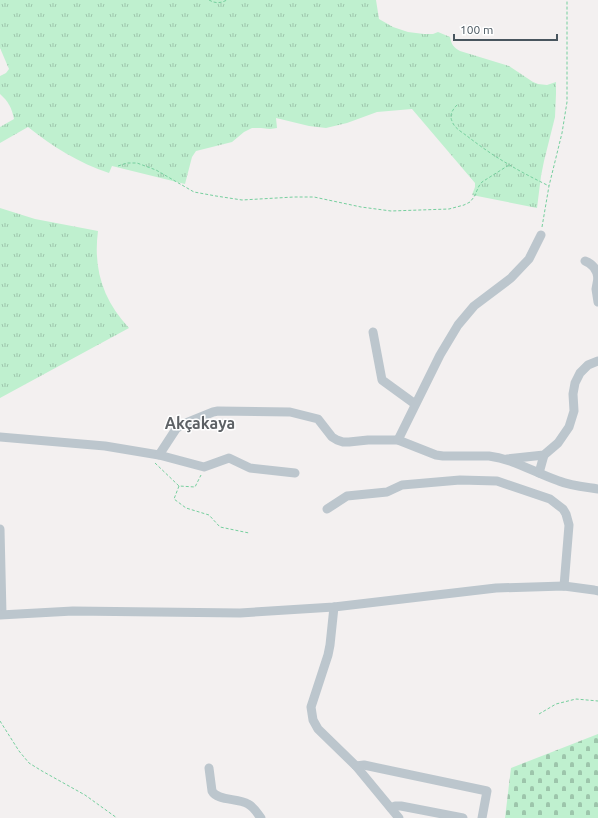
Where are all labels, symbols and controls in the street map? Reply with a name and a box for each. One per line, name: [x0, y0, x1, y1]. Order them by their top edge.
scale bar: [454, 16, 557, 42]
text: 100 m: [460, 23, 493, 36]
district label: Akçakaya: [165, 414, 235, 433]

